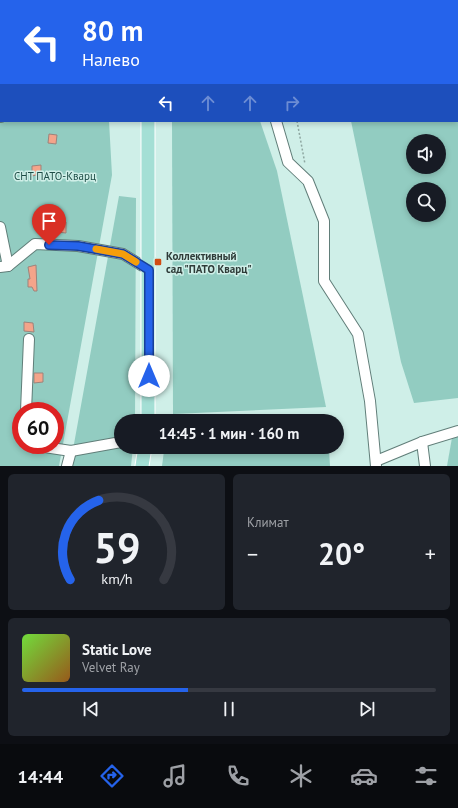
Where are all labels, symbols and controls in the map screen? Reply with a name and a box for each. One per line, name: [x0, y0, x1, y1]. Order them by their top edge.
text: 80 m: [82, 12, 143, 49]
icon: left: [16, 16, 68, 68]
text: Налево: [82, 48, 140, 71]
icon: left: [155, 92, 177, 114]
icon: ahead: [197, 92, 219, 114]
icon: ahead: [239, 92, 261, 114]
icon: right: [281, 92, 303, 114]
map controls: [406, 134, 446, 222]
button: sound: [406, 134, 446, 174]
park label: СНТ ПАТО-Кварц: [14, 169, 96, 183]
button: search: [406, 182, 446, 222]
pin: [32, 204, 66, 245]
icon: arrive: [38, 210, 60, 232]
place label: Коллективный сад "ПАТО Кварц": [166, 249, 252, 276]
marker: Коллективный сад "ПАТО Кварц": [153, 257, 163, 267]
position arrow: [128, 355, 170, 397]
speed limit sign: 60: [12, 402, 64, 454]
text: 14:45 · 1 мин · 160 m: [159, 424, 299, 443]
text: Климат: [247, 514, 289, 531]
text: 59: [93, 521, 140, 574]
text: 20°: [318, 534, 365, 573]
text: −: [247, 540, 258, 568]
text: +: [425, 540, 436, 568]
text: km/h: [101, 569, 132, 588]
text: Static Love: [82, 640, 152, 659]
text: Velvet Ray: [82, 659, 140, 676]
icon: previous: [80, 698, 102, 720]
icon: pause: [218, 698, 240, 720]
icon: next: [356, 698, 378, 720]
icon: directions: [98, 762, 126, 790]
icon: music: [161, 762, 189, 790]
icon: phone: [224, 762, 252, 790]
icon: climate: [287, 762, 315, 790]
icon: car: [350, 762, 378, 790]
icon: filters: [412, 762, 440, 790]
text: 14:44: [17, 765, 63, 788]

